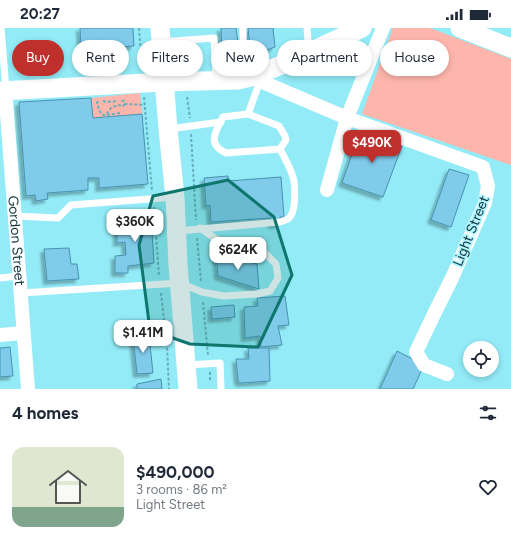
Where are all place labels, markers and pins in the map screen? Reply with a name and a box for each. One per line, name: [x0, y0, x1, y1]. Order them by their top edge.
pin: $490K: [344, 130, 400, 164]
pin: $360K: [107, 209, 163, 243]
pin: $624K: [210, 237, 266, 271]
pin: $1.41M: [110, 320, 176, 354]

